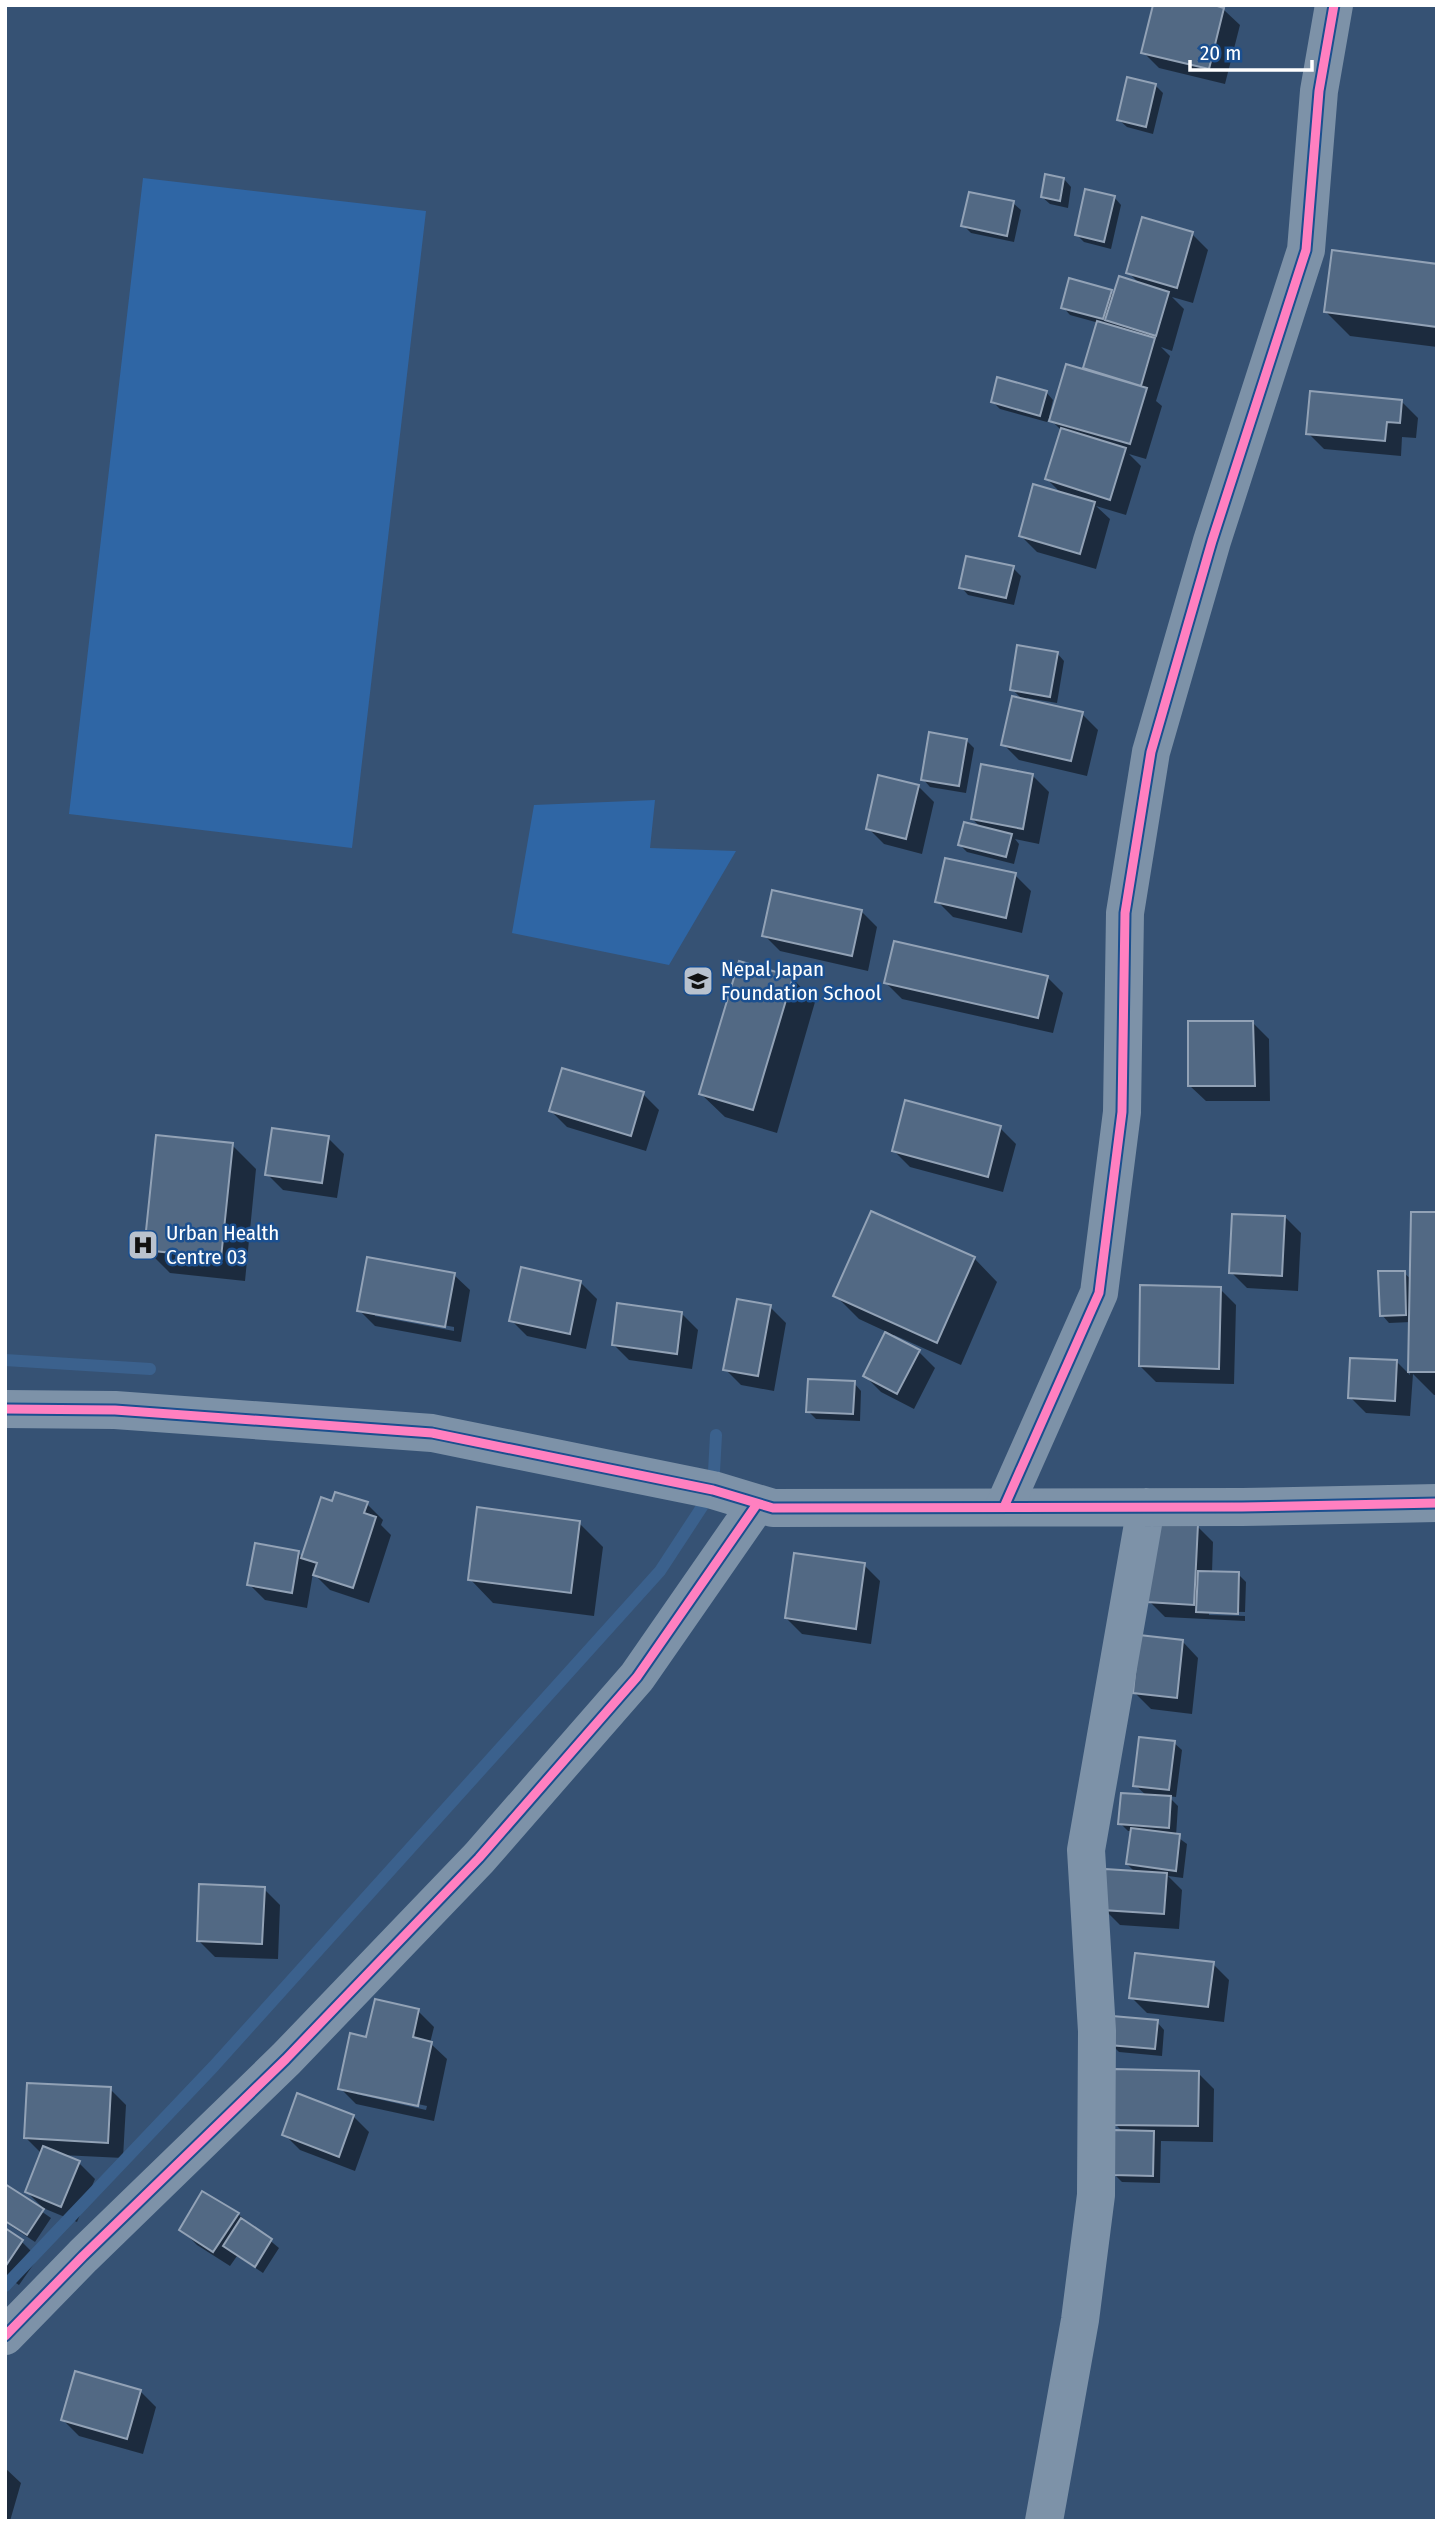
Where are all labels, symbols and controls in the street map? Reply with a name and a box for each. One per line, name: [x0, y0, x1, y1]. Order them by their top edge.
scale bar: [1190, 28, 1312, 72]
text: 20 m: [1200, 40, 1241, 66]
place label: Nepal Japan Foundation School: [721, 956, 882, 1006]
school or university icon: Nepal Japan Foundation School: [681, 964, 715, 998]
place label: Urban Health Centre 03: [166, 1220, 279, 1270]
hospital icon: Urban Health Centre 03: [126, 1228, 160, 1262]

